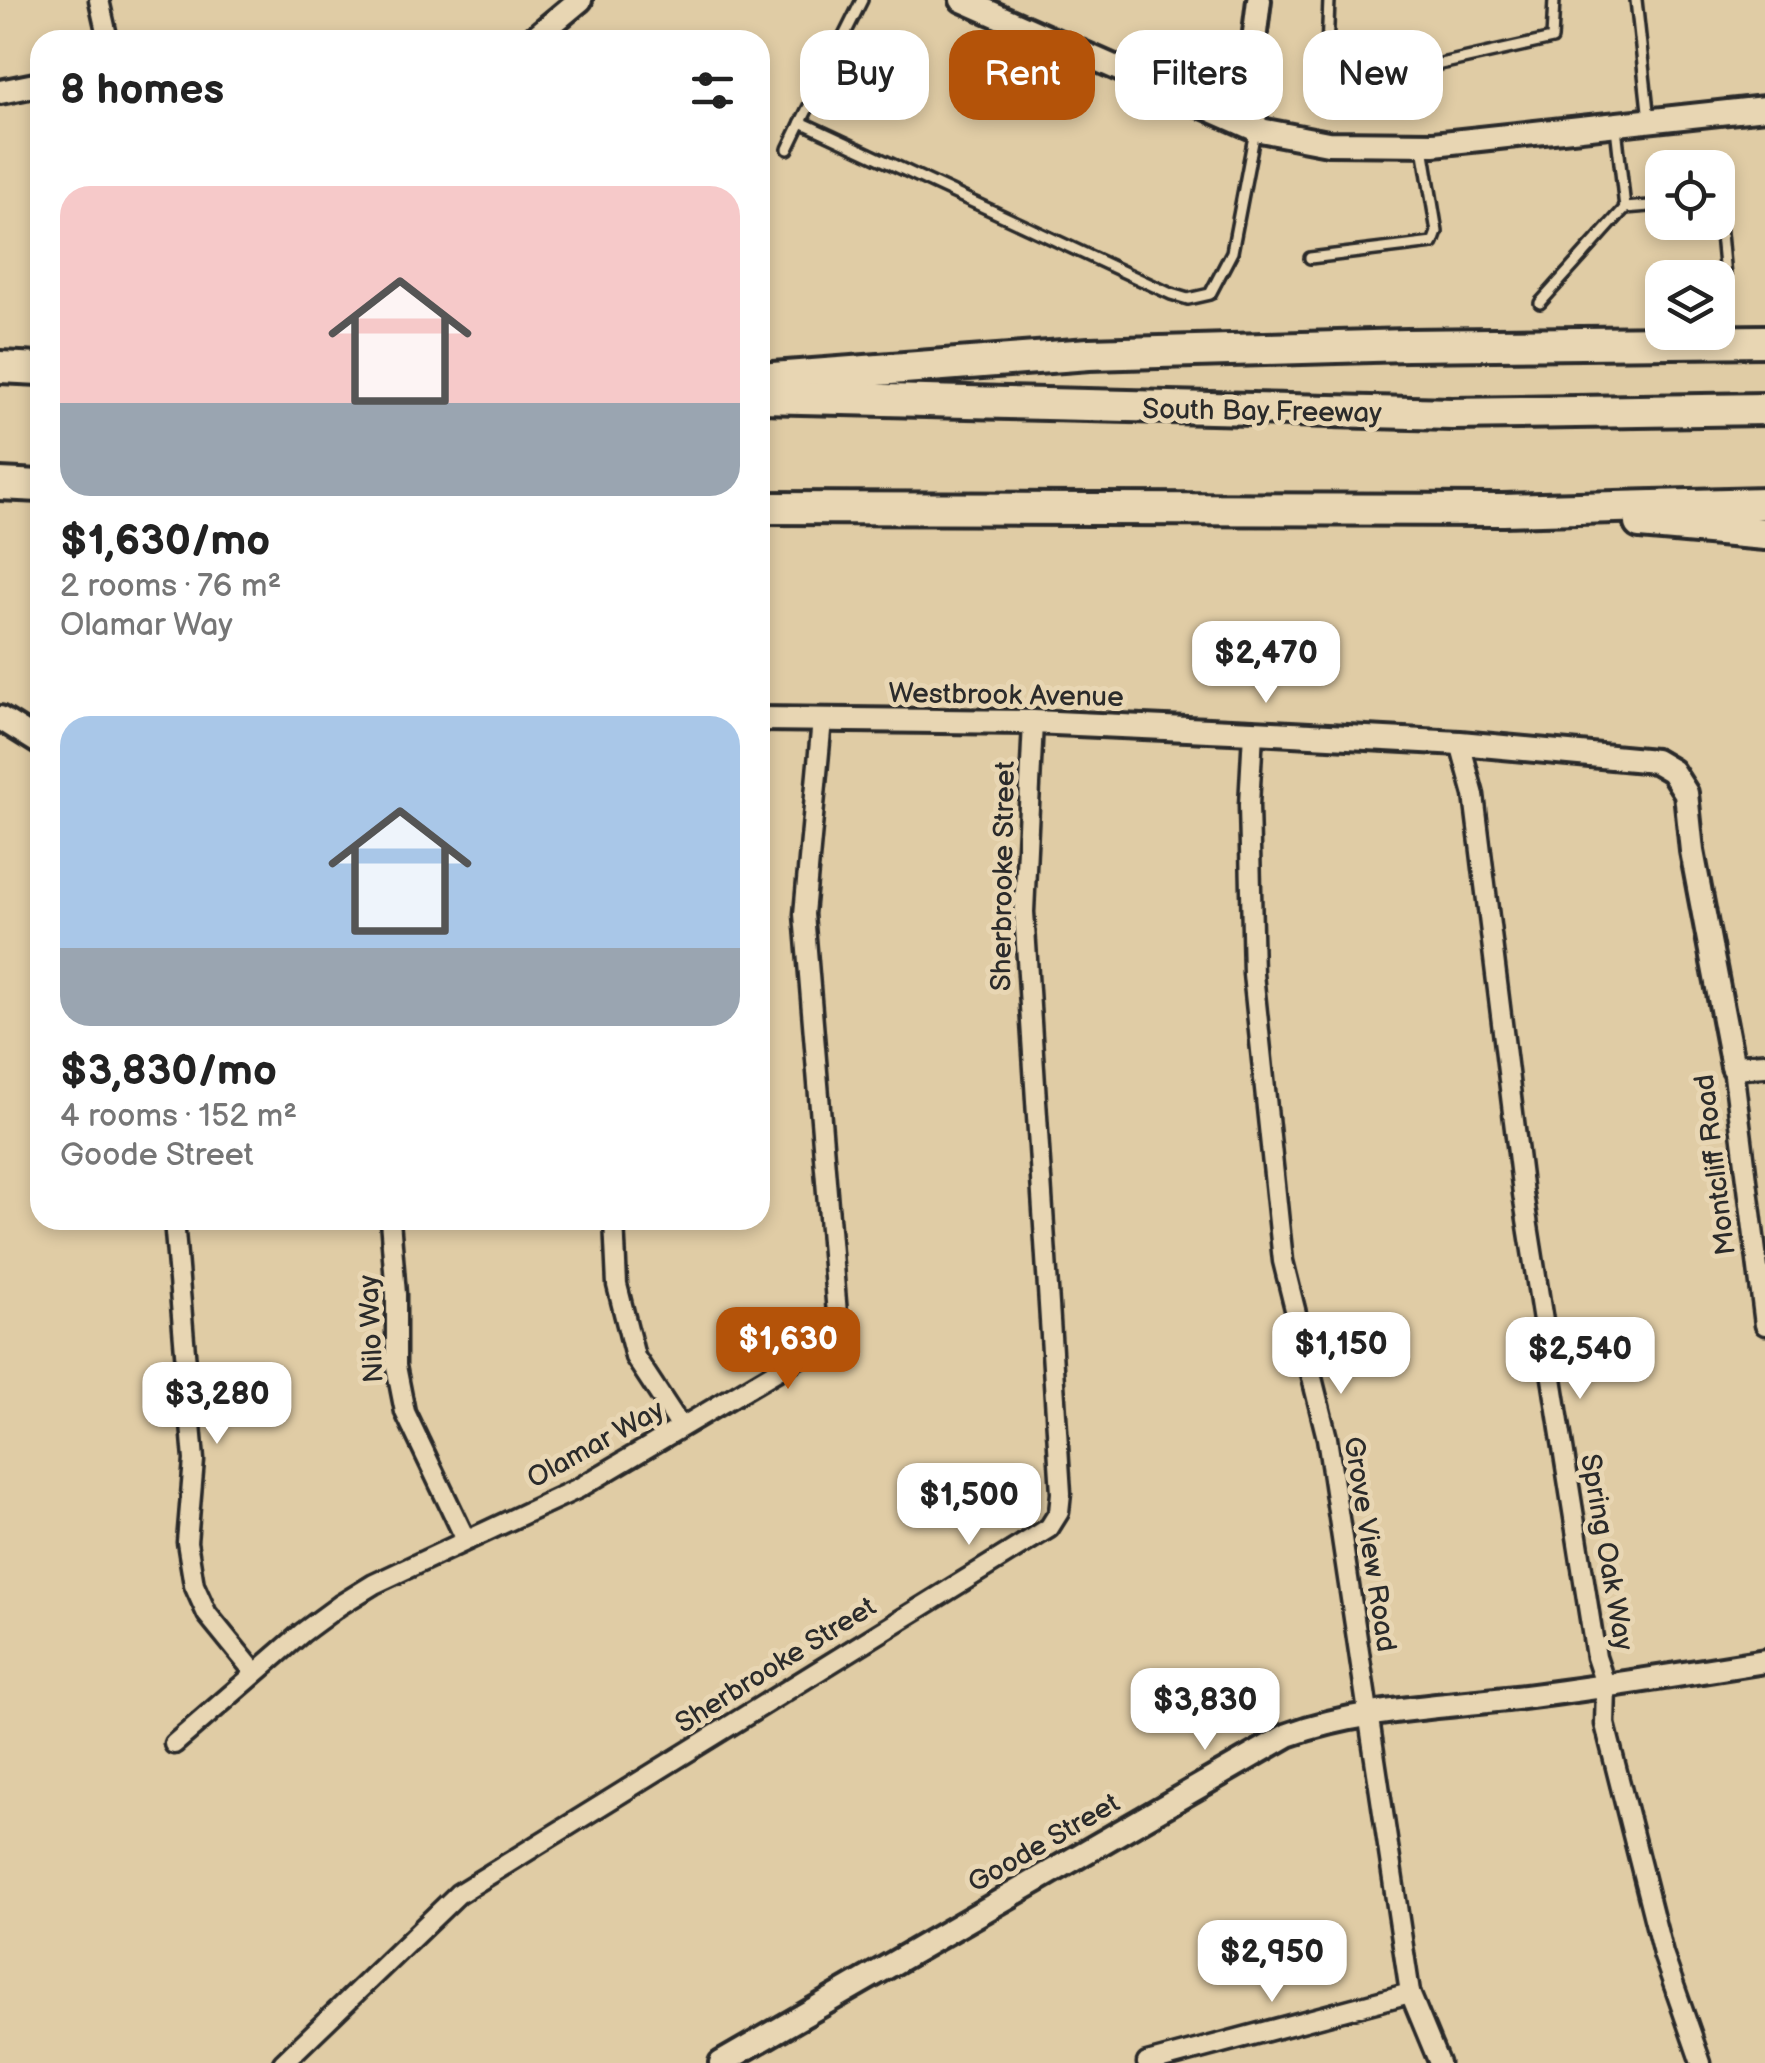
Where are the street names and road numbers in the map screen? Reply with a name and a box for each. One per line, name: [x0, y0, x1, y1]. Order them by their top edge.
street label: South Bay Freeway: [1142, 393, 1382, 430]
street label: Westbrook Avenue: [888, 677, 1124, 714]
street label: Sherbrooke Street: [985, 760, 1022, 991]
street label: Montcliff Road: [1688, 1073, 1743, 1257]
street label: Nilo Way: [352, 1274, 391, 1384]
street label: Olamar Way: [522, 1393, 670, 1495]
street label: Grove View Road: [1336, 1434, 1403, 1654]
street label: Spring Oak Way: [1573, 1452, 1640, 1653]
street label: Sherbrooke Street: [670, 1590, 882, 1740]
street label: Goode Street: [962, 1786, 1126, 1900]

